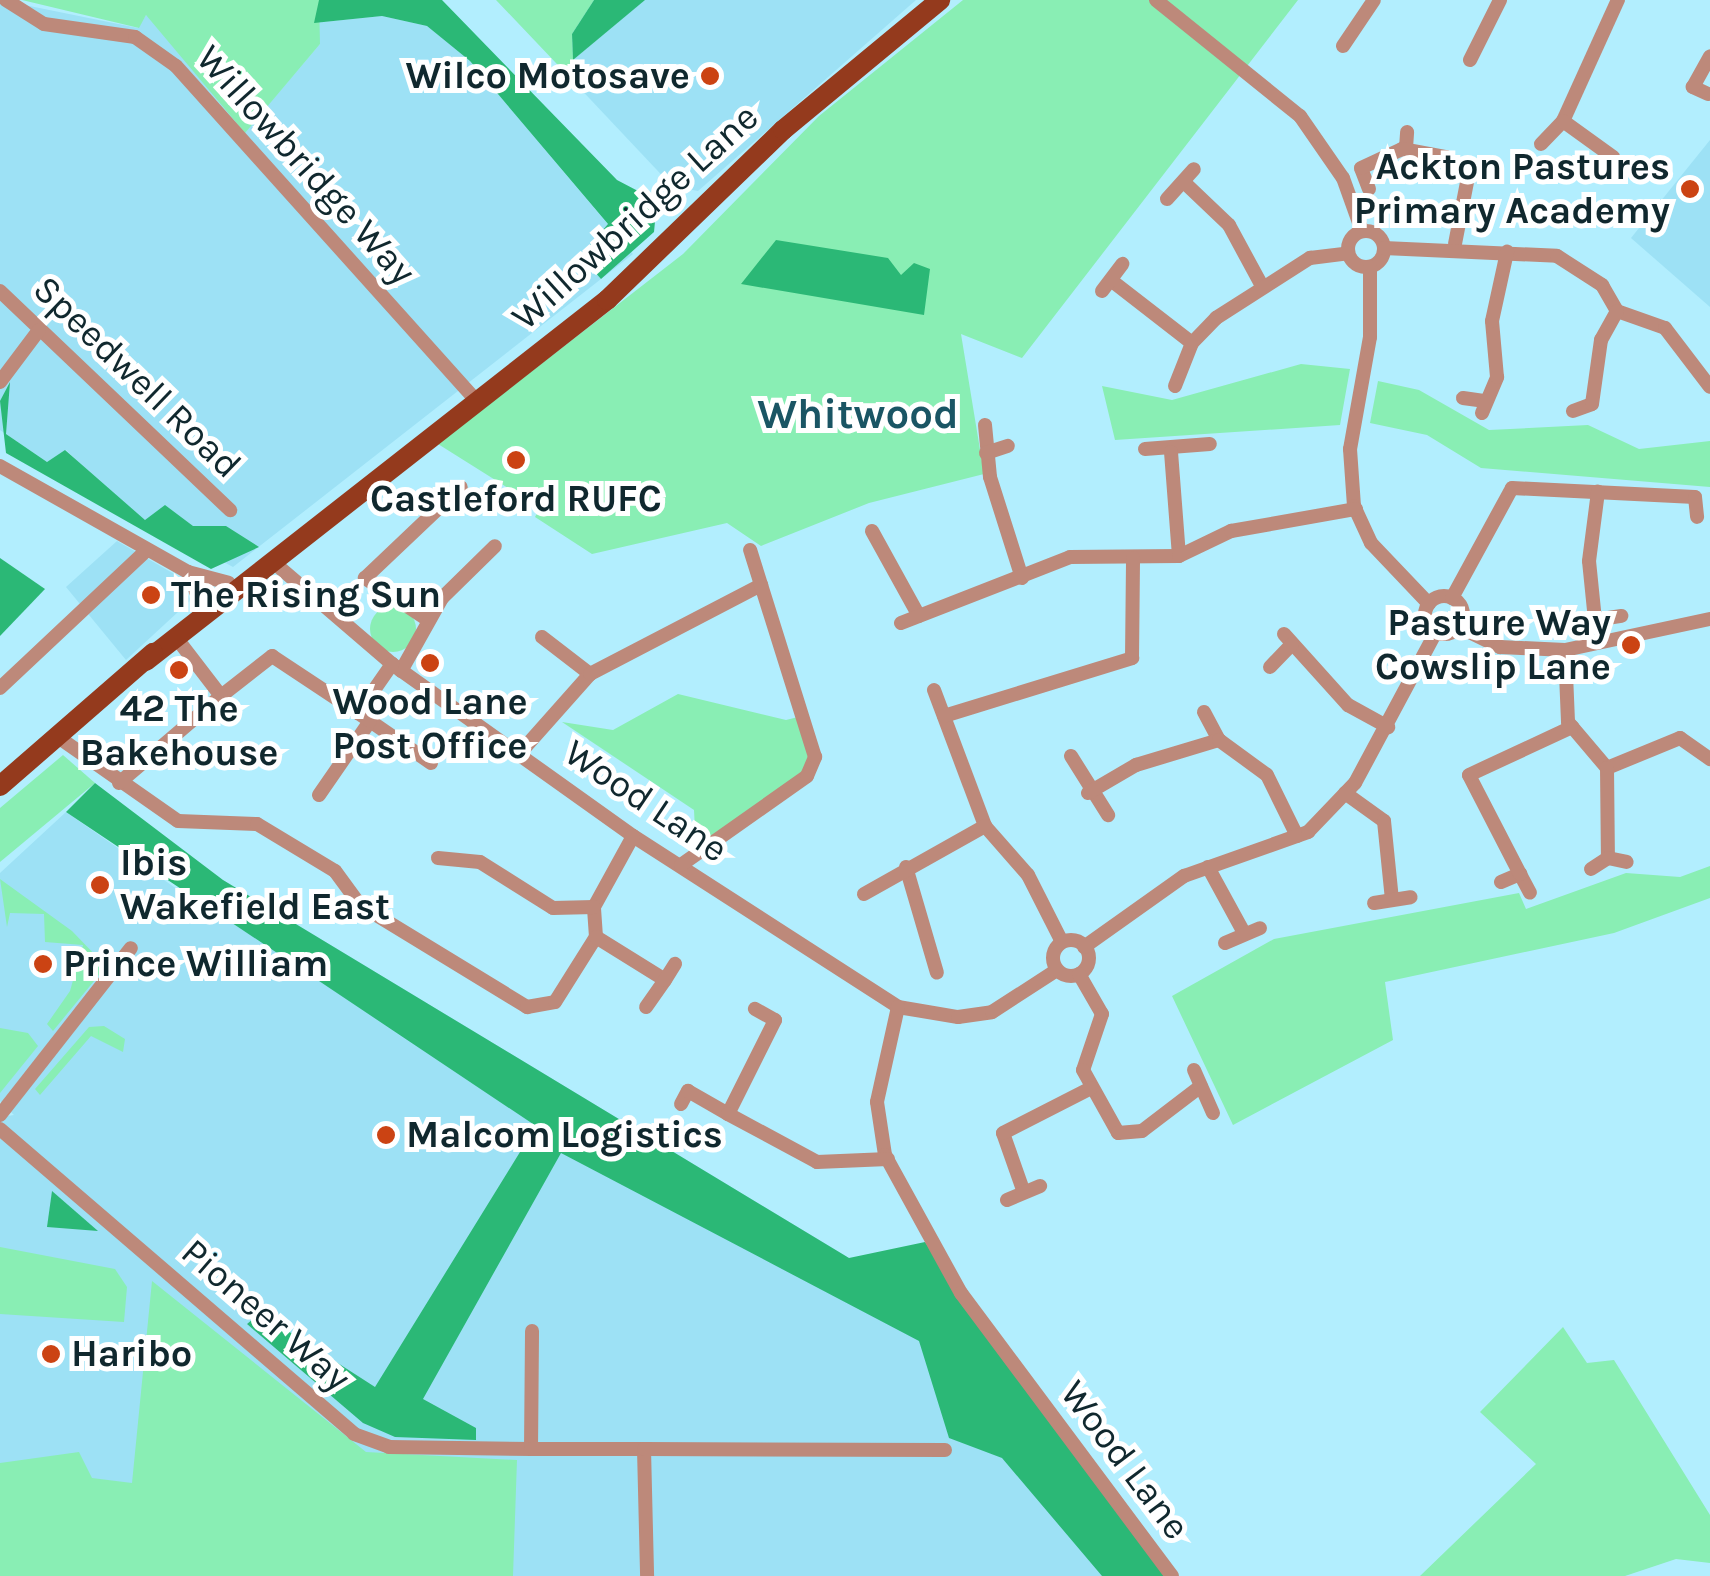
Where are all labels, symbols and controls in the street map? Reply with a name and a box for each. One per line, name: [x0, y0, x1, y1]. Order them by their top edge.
street label: Willowbridge Way: [187, 36, 425, 294]
place label: Wilco Motosave: [405, 53, 690, 99]
marker: Wilco Motosave: [699, 65, 721, 87]
street label: Willowbridge Lane: [502, 94, 768, 340]
place label: Ackton Pastures Primary Academy: [1354, 144, 1670, 233]
marker: Ackton Pastures Primary Academy: [1679, 178, 1701, 200]
street label: Speedwell Road: [23, 266, 251, 488]
district label: Whitwood: [757, 389, 959, 439]
marker: Castleford RUFC: [505, 449, 527, 471]
place label: Castleford RUFC: [370, 476, 662, 522]
place label: The Rising Sun: [171, 572, 441, 618]
marker: The Rising Sun: [140, 584, 162, 606]
place label: Pasture Way Cowslip Lane: [1375, 600, 1611, 689]
marker: Pasture Way Cowslip Lane: [1620, 634, 1642, 656]
marker: Wood Lane Post Office: [419, 652, 441, 674]
marker: 42 The Bakehouse: [168, 659, 190, 681]
place label: Wood Lane Post Office: [332, 679, 528, 768]
place label: 42 The Bakehouse: [80, 686, 278, 776]
street label: Wood Lane: [556, 730, 736, 872]
place label: Ibis Wakefield East: [120, 840, 390, 929]
marker: Ibis Wakefield East: [89, 874, 111, 896]
place label: Prince William: [63, 941, 328, 987]
marker: Prince William: [32, 953, 54, 975]
place label: Malcom Logistics: [406, 1112, 723, 1158]
marker: Malcom Logistics: [375, 1124, 397, 1146]
street label: Pioneer Way: [172, 1229, 360, 1401]
place label: Haribo: [71, 1331, 192, 1377]
marker: Haribo: [40, 1343, 62, 1365]
street label: Wood Lane: [1051, 1372, 1199, 1548]

